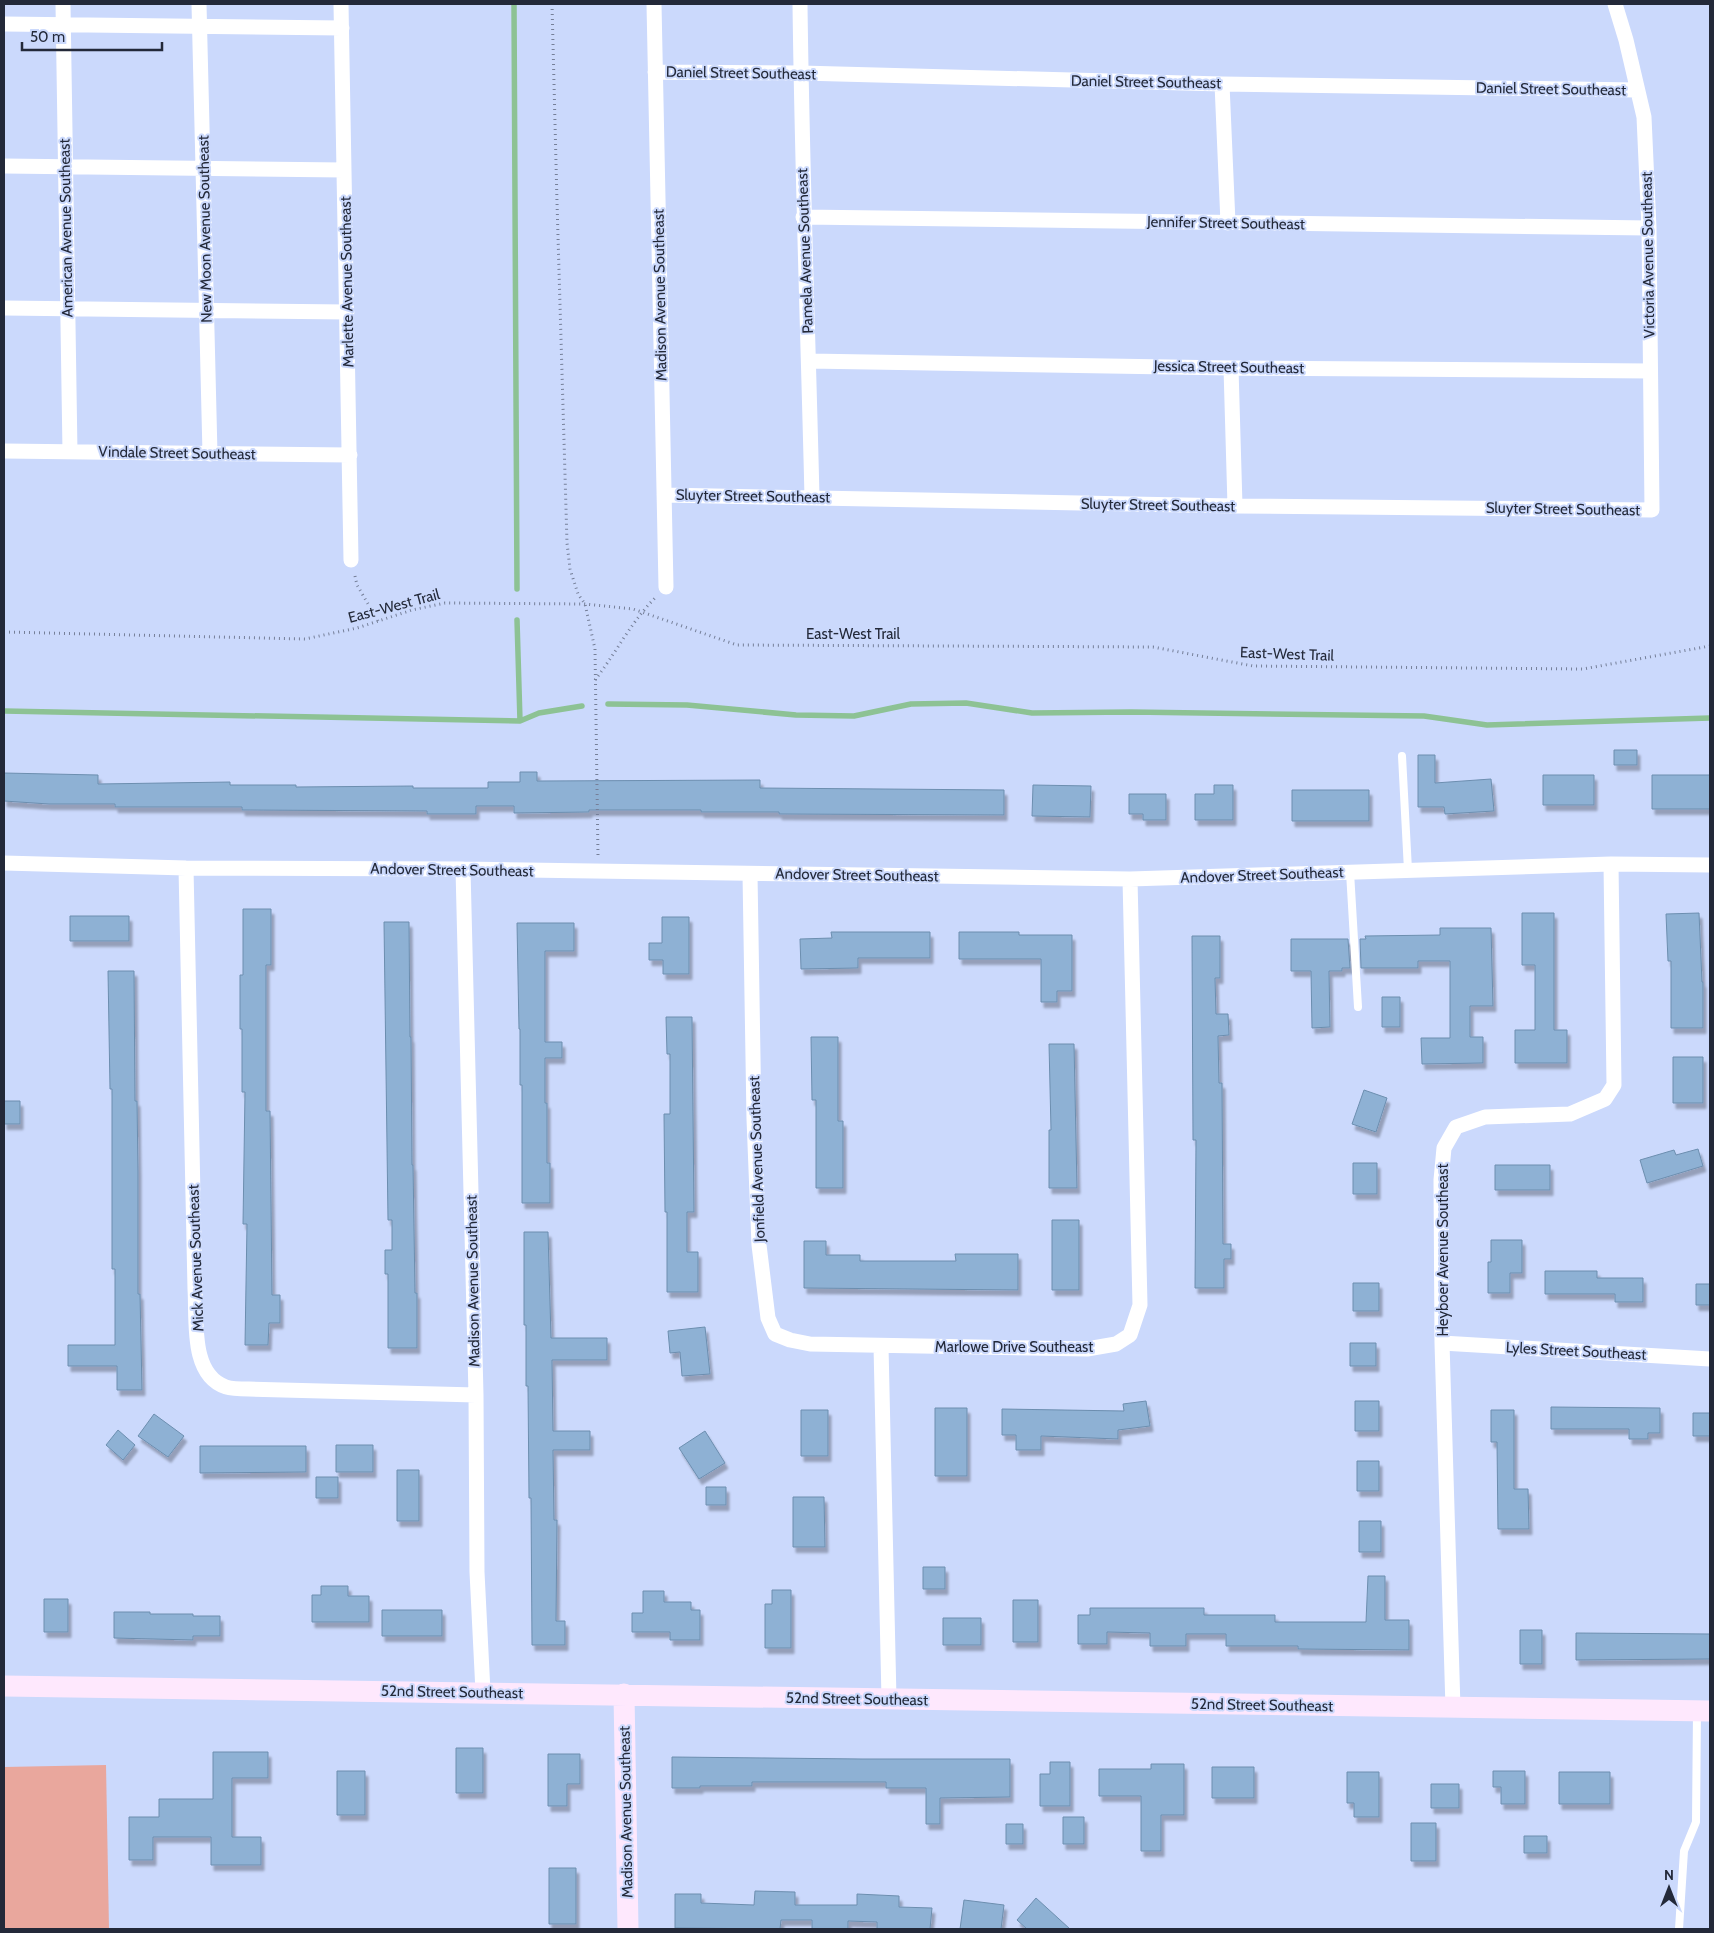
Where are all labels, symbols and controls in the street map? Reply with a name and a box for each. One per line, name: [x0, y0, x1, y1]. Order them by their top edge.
scale bar: [22, 20, 162, 52]
text: 50 m: [30, 28, 65, 46]
street label: Daniel Street Southeast: [666, 63, 816, 83]
street label: Daniel Street Southeast: [1071, 72, 1221, 92]
street label: Daniel Street Southeast: [1476, 79, 1626, 99]
street label: New Moon Avenue Southeast: [194, 135, 216, 323]
street label: American Avenue Southeast: [55, 138, 77, 318]
street label: Pamela Avenue Southeast: [793, 168, 817, 334]
street label: Victoria Avenue Southeast: [1638, 172, 1658, 338]
street label: Marlette Avenue Southeast: [337, 196, 357, 368]
street label: Madison Avenue Southeast: [649, 209, 671, 381]
street label: Jennifer Street Southeast: [1146, 213, 1305, 233]
street label: Jessica Street Southeast: [1153, 357, 1304, 377]
street label: Vindale Street Southeast: [98, 443, 256, 463]
street label: Sluyter Street Southeast: [676, 486, 830, 506]
street label: Sluyter Street Southeast: [1081, 495, 1235, 515]
street label: Sluyter Street Southeast: [1486, 499, 1640, 519]
street label: East-West Trail: [346, 585, 442, 627]
street label: East-West Trail: [806, 625, 901, 643]
street label: East-West Trail: [1240, 643, 1335, 665]
street label: Andover Street Southeast: [370, 860, 534, 880]
street label: Andover Street Southeast: [1180, 863, 1344, 887]
street label: Andover Street Southeast: [775, 865, 939, 885]
street label: Jonfield Avenue Southeast: [745, 1076, 769, 1243]
street label: Heyboer Avenue Southeast: [1434, 1163, 1452, 1337]
street label: Mick Avenue Southeast: [184, 1184, 208, 1332]
street label: Madison Avenue Southeast: [462, 1195, 484, 1367]
street label: Marlowe Drive Southeast: [935, 1338, 1093, 1356]
street label: Lyles Street Southeast: [1505, 1338, 1647, 1364]
street label: 52nd Street Southeast: [381, 1682, 523, 1702]
street label: 52nd Street Southeast: [786, 1689, 928, 1709]
street label: 52nd Street Southeast: [1191, 1695, 1333, 1715]
street label: Madison Avenue Southeast: [615, 1726, 637, 1898]
north arrow: [1644, 1863, 1694, 1913]
text: N: [1664, 1866, 1674, 1884]

